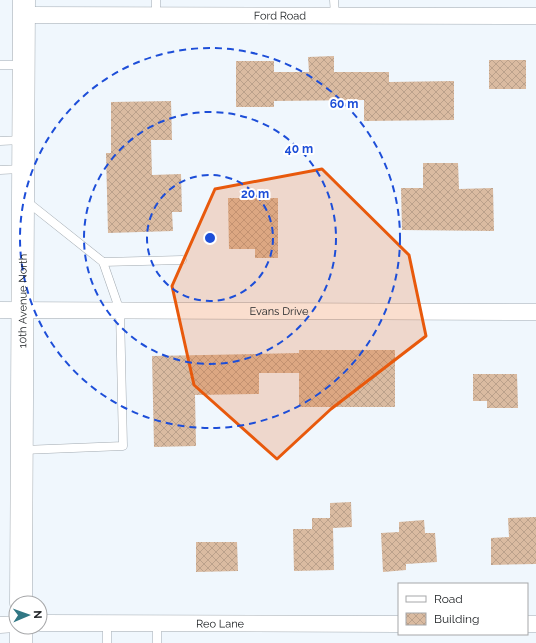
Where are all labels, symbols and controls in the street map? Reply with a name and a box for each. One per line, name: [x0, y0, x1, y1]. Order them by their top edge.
street label: Ford Road: [254, 9, 306, 22]
text: 60 m: [330, 97, 358, 111]
text: 40 m: [285, 142, 313, 156]
text: 20 m: [241, 187, 269, 201]
centre of rings: [203, 231, 217, 245]
street label: 10th Avenue North: [16, 254, 29, 348]
street label: Evans Drive: [249, 304, 309, 318]
legend: [398, 583, 528, 635]
text: Road: [434, 592, 463, 606]
north arrow: [8, 595, 48, 635]
text: N: [31, 610, 44, 619]
text: Building: [434, 612, 480, 626]
street label: Reo Lane: [196, 617, 245, 630]

